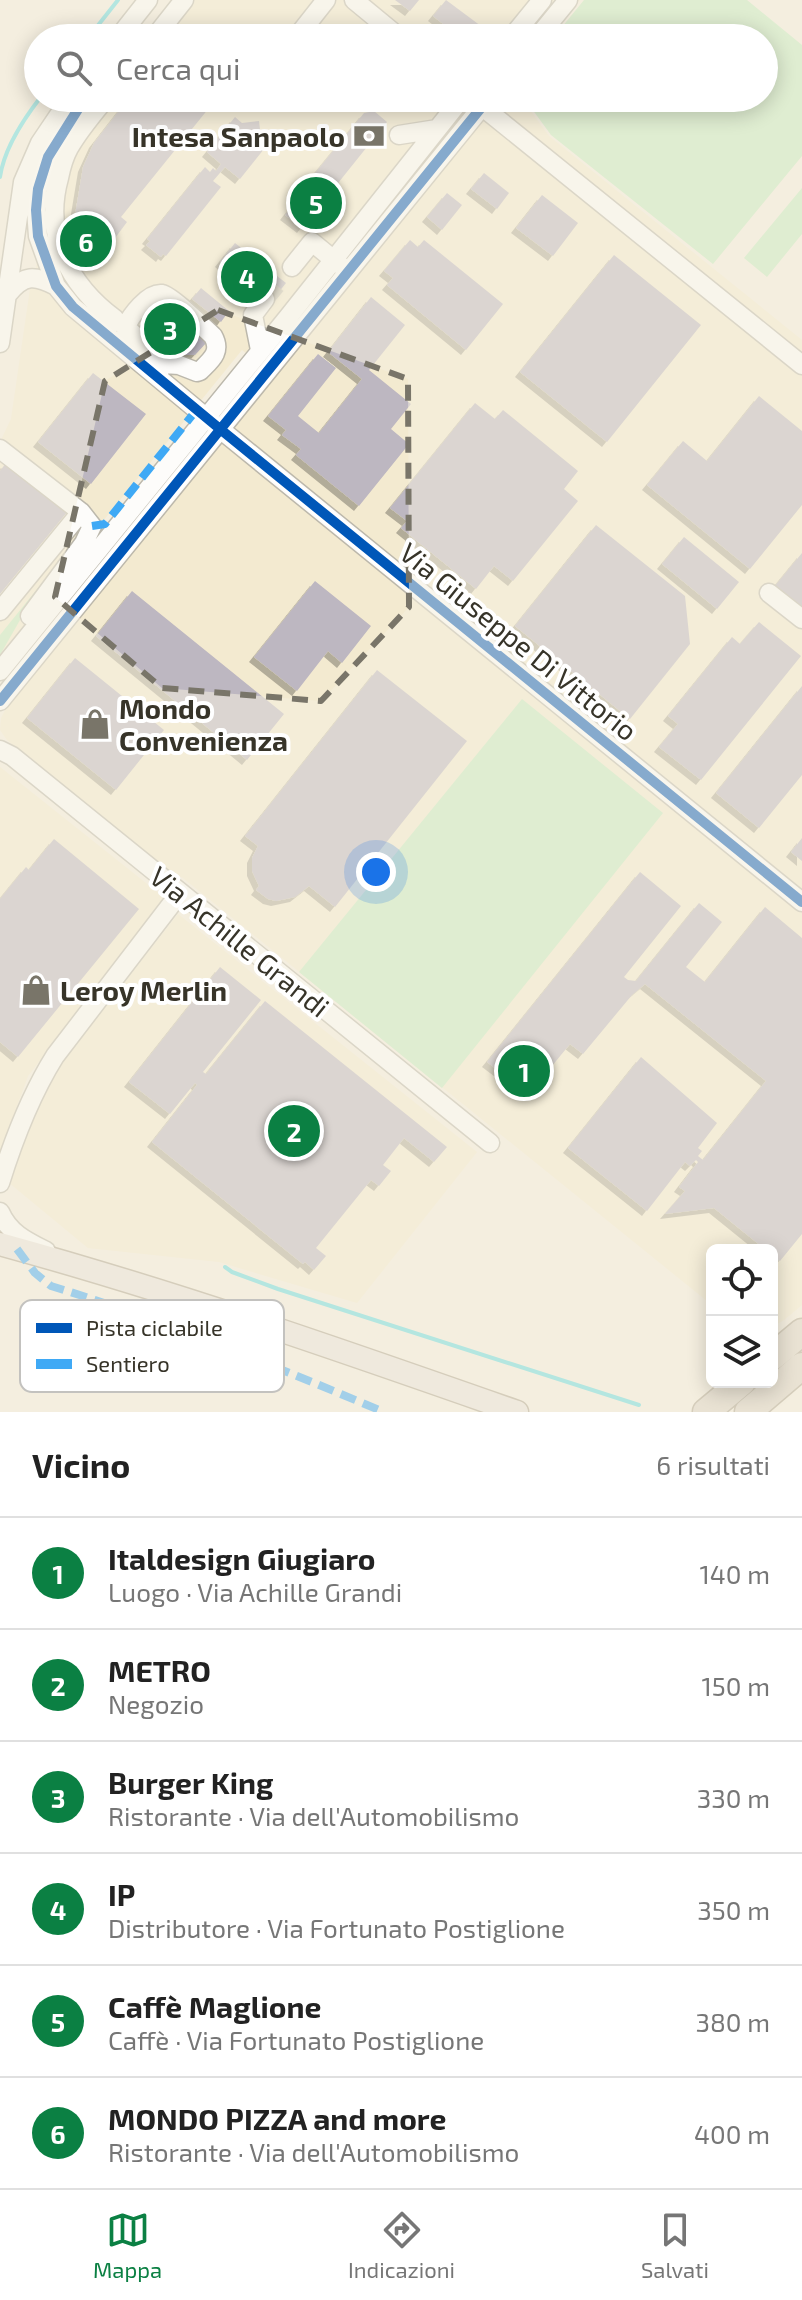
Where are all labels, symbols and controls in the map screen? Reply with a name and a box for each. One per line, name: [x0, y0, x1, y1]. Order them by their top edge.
search box: [24, 24, 778, 112]
icon: search: [52, 46, 96, 90]
text: Cerca qui: [116, 50, 240, 86]
place label: Intesa Sanpaolo: [132, 119, 345, 153]
bank icon: Intesa Sanpaolo: [352, 119, 386, 153]
pin: 5: [290, 173, 342, 233]
pin: 6: [60, 211, 112, 271]
pin: 4: [221, 247, 273, 307]
pin: 3: [144, 299, 196, 359]
street label: Via Giuseppe Di Vittorio: [393, 535, 645, 747]
place label: Mondo Convenienza: [119, 691, 288, 757]
shop icon: Mondo Convenienza: [78, 707, 112, 741]
your location: [356, 852, 396, 892]
street label: Via Achille Grandi: [144, 858, 336, 1024]
shop icon: Leroy Merlin: [19, 973, 53, 1007]
place label: Leroy Merlin: [60, 973, 227, 1007]
pin: 1: [498, 1041, 550, 1101]
pin: 2: [268, 1101, 320, 1161]
map controls: [706, 1244, 778, 1388]
button: locate: [706, 1244, 778, 1316]
legend: [20, 1300, 284, 1392]
text: Pista ciclabile: [86, 1314, 223, 1340]
button: layers: [706, 1316, 778, 1388]
text: Sentiero: [86, 1350, 170, 1376]
text: Vicino: [32, 1444, 130, 1485]
text: 6 risultati: [656, 1449, 770, 1480]
text: Italdesign Giugiaro: [108, 1540, 376, 1576]
text: 1: [52, 1558, 64, 1589]
text: 140 m: [699, 1558, 770, 1589]
text: Luogo · Via Achille Grandi: [108, 1576, 402, 1607]
text: METRO: [108, 1652, 211, 1688]
text: 2: [50, 1670, 66, 1701]
text: 150 m: [701, 1670, 770, 1701]
text: Negozio: [108, 1688, 204, 1719]
text: Burger King: [108, 1764, 273, 1800]
text: 3: [51, 1782, 65, 1813]
text: 330 m: [697, 1782, 770, 1813]
text: Ristorante · Via dell'Automobilismo: [108, 1800, 519, 1831]
text: IP: [108, 1876, 135, 1912]
text: 4: [50, 1894, 66, 1925]
text: 350 m: [697, 1894, 770, 1925]
text: Distributore · Via Fortunato Postiglione: [108, 1912, 565, 1943]
text: Caffè Maglione: [108, 1988, 321, 2024]
text: 5: [51, 2006, 65, 2037]
text: 380 m: [696, 2006, 770, 2037]
text: Caffè · Via Fortunato Postiglione: [108, 2024, 484, 2055]
text: MONDO PIZZA and more: [108, 2100, 446, 2136]
text: 6: [50, 2118, 66, 2149]
text: 400 m: [694, 2118, 770, 2149]
text: Ristorante · Via dell'Automobilismo: [108, 2136, 519, 2167]
tab: Mappa: [93, 2208, 162, 2282]
tab: Indicazioni: [348, 2208, 455, 2282]
tab: Salvati: [641, 2208, 709, 2282]

